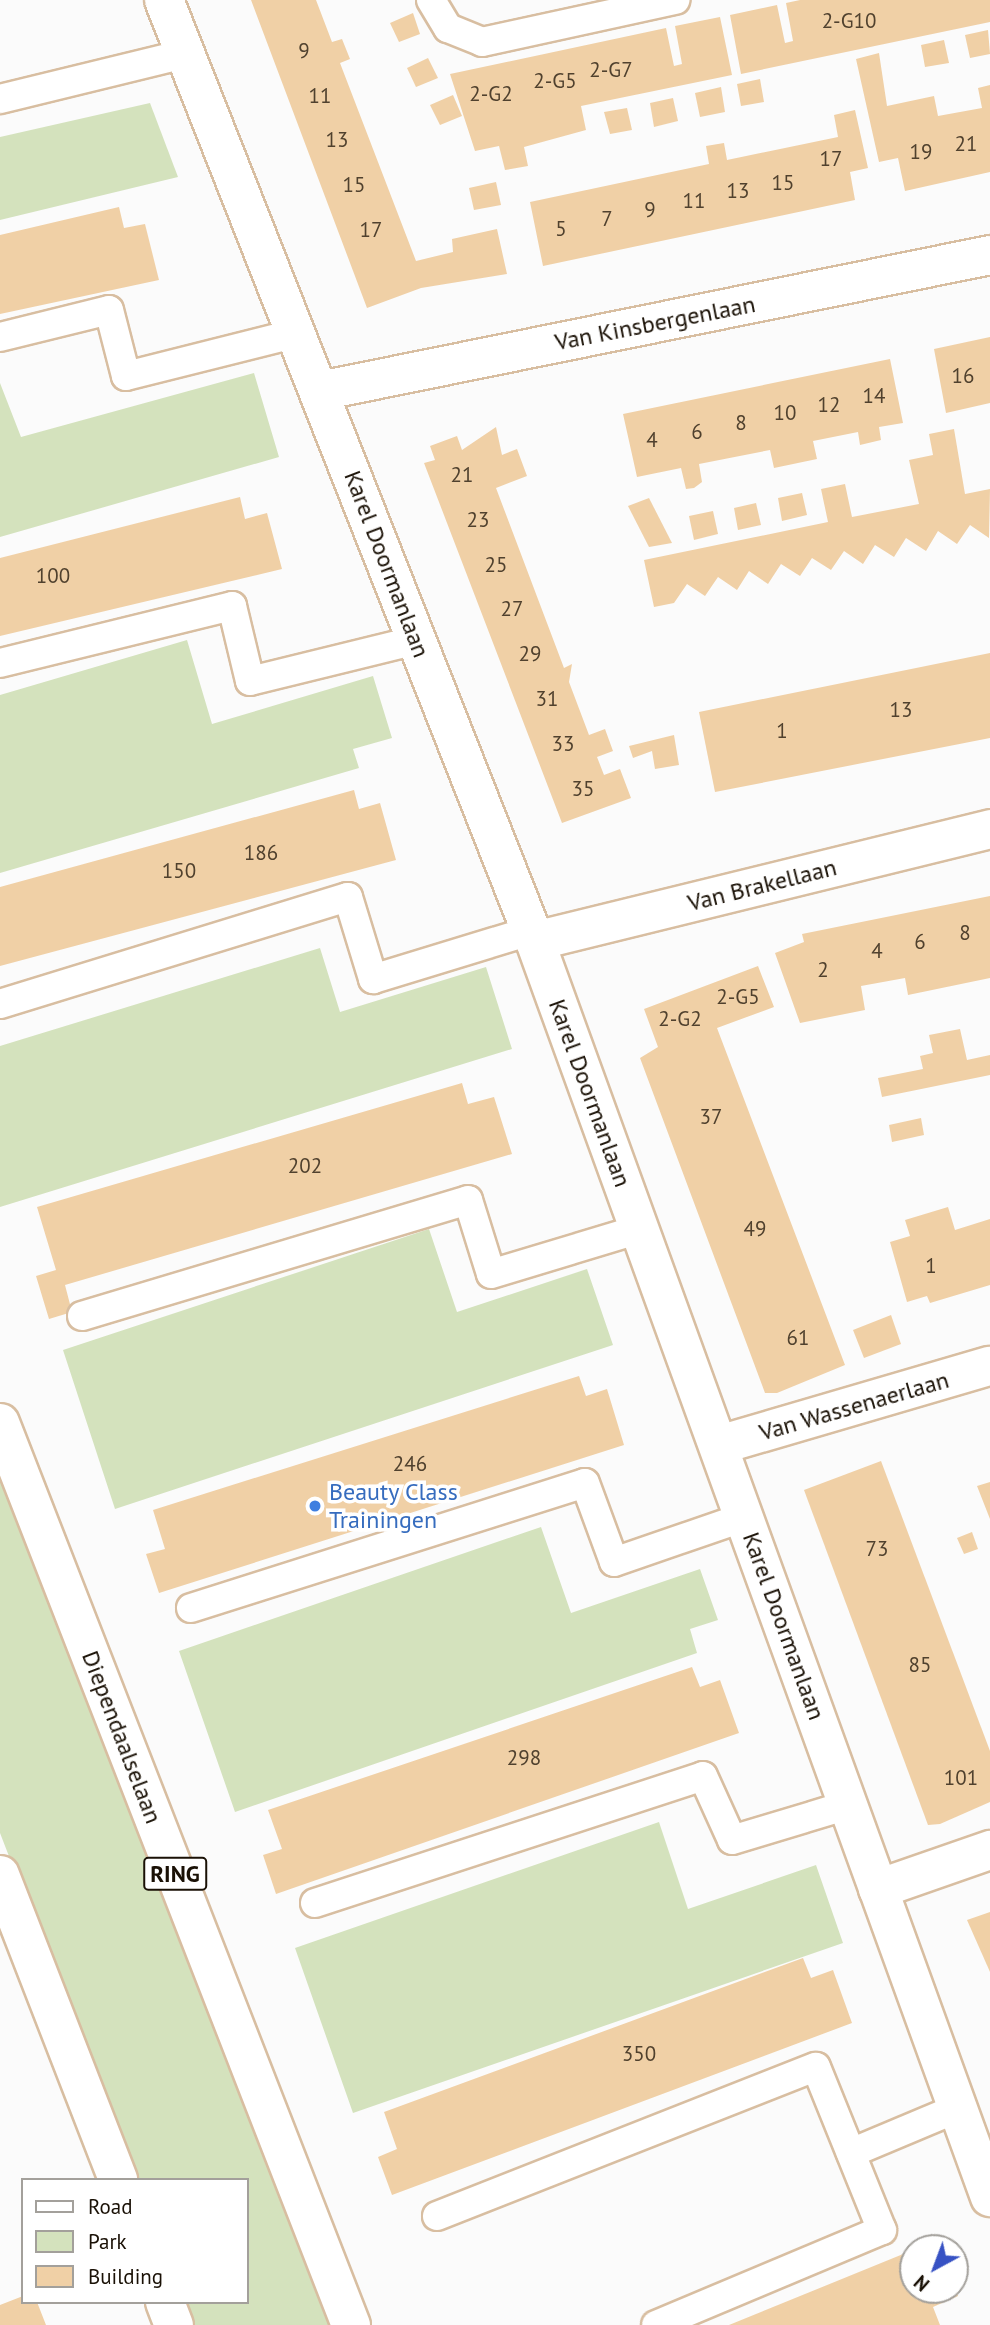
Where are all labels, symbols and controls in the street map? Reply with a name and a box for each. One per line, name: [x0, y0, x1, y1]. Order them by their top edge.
house number: 2-G10: [822, 8, 876, 34]
house number: 9: [298, 38, 310, 64]
house number: 2-G7: [589, 57, 633, 83]
house number: 2-G5: [533, 68, 577, 94]
house number: 2-G2: [469, 81, 513, 107]
house number: 11: [309, 83, 331, 109]
house number: 13: [326, 127, 348, 153]
house number: 21: [955, 131, 977, 157]
house number: 19: [910, 139, 932, 165]
house number: 17: [820, 146, 842, 172]
house number: 15: [772, 170, 794, 196]
house number: 15: [343, 172, 365, 198]
house number: 13: [727, 178, 749, 204]
house number: 11: [683, 188, 705, 214]
house number: 9: [644, 197, 656, 223]
house number: 7: [601, 206, 613, 232]
house number: 5: [555, 216, 567, 242]
house number: 17: [360, 217, 382, 243]
street label: Van Kinsbergenlaan: [552, 289, 758, 357]
house number: 16: [952, 363, 974, 389]
house number: 14: [863, 383, 885, 409]
house number: 12: [818, 392, 840, 418]
house number: 10: [774, 400, 796, 426]
house number: 8: [735, 410, 747, 436]
house number: 6: [691, 419, 703, 445]
house number: 4: [646, 427, 658, 453]
house number: 21: [451, 462, 473, 488]
street label: Karel Doormanlaan: [338, 467, 436, 661]
house number: 23: [467, 507, 489, 533]
house number: 25: [485, 552, 507, 578]
house number: 100: [36, 563, 70, 589]
house number: 27: [501, 596, 523, 622]
house number: 29: [519, 641, 541, 667]
house number: 31: [536, 686, 558, 712]
house number: 13: [890, 697, 912, 723]
house number: 1: [776, 718, 788, 744]
house number: 33: [552, 731, 574, 757]
house number: 35: [572, 776, 594, 802]
house number: 186: [244, 840, 278, 866]
street label: Van Brakellaan: [685, 853, 839, 917]
house number: 150: [162, 858, 196, 884]
house number: 8: [959, 920, 971, 946]
house number: 6: [914, 929, 926, 955]
house number: 4: [871, 938, 883, 964]
house number: 2: [817, 957, 829, 983]
house number: 2-G5: [716, 984, 760, 1010]
street label: Karel Doormanlaan: [543, 995, 637, 1191]
house number: 2-G2: [658, 1006, 702, 1032]
house number: 37: [700, 1104, 722, 1130]
house number: 202: [288, 1153, 322, 1179]
house number: 49: [744, 1216, 766, 1242]
house number: 1: [925, 1253, 937, 1279]
house number: 61: [787, 1325, 809, 1351]
street label: Van Wassenaerlaan: [756, 1365, 952, 1447]
house number: 246: [393, 1451, 427, 1477]
place label: Beauty Class Trainingen: [329, 1478, 459, 1534]
marker: Beauty Class Trainingen: [307, 1498, 323, 1514]
street label: Karel Doormanlaan: [737, 1528, 831, 1724]
house number: 73: [866, 1536, 888, 1562]
street label: Diependaalselaan: [76, 1647, 168, 1827]
house number: 85: [909, 1652, 931, 1678]
house number: 298: [507, 1745, 541, 1771]
house number: 101: [944, 1765, 978, 1791]
road number: RING: [142, 1854, 208, 1894]
house number: 350: [622, 2041, 656, 2067]
legend: [21, 2178, 248, 2304]
text: Road: [88, 2193, 132, 2220]
text: Park: [88, 2228, 127, 2255]
north arrow: [899, 2234, 969, 2304]
text: Building: [88, 2263, 163, 2290]
text: N: [909, 2270, 934, 2296]

